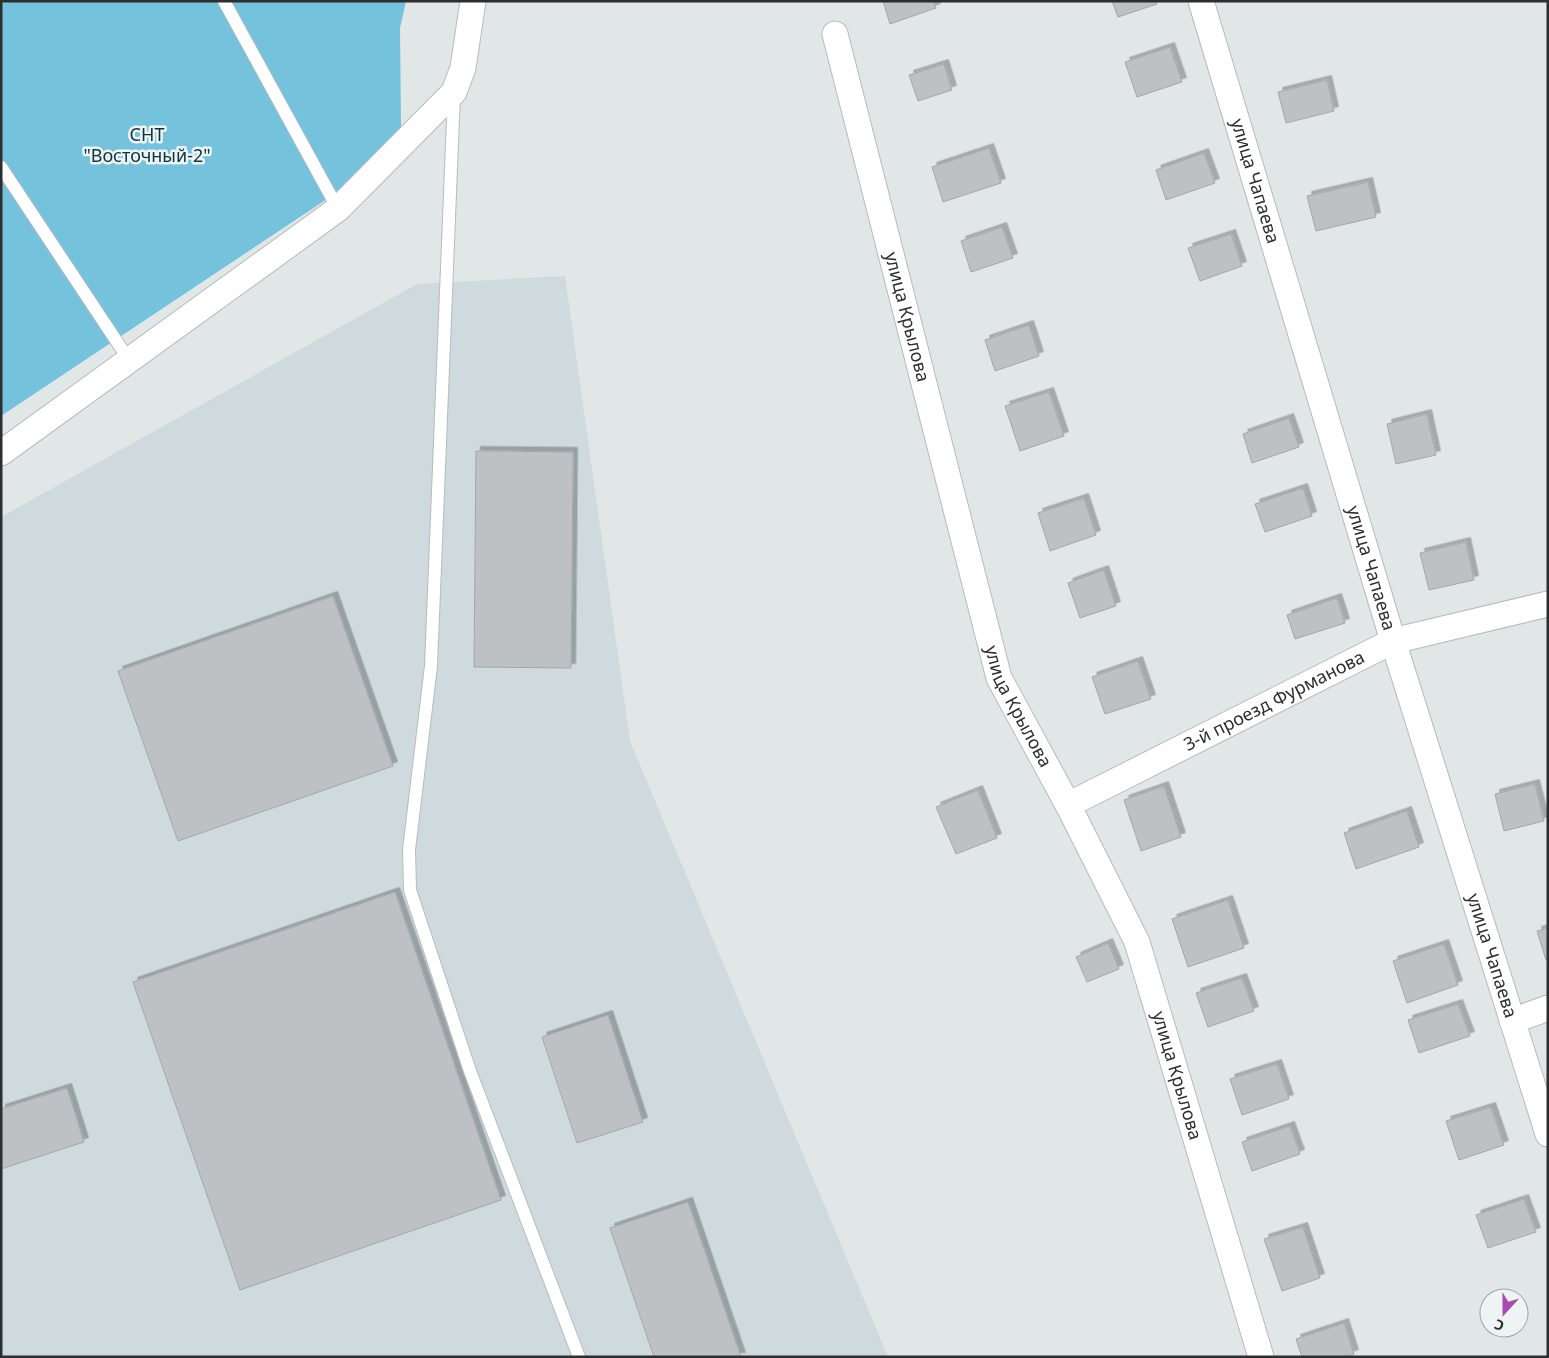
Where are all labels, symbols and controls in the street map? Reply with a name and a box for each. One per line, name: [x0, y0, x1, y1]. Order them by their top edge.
street label: улица Чапаева: [1226, 116, 1286, 246]
park label: СНТ "Восточный-2": [83, 122, 211, 167]
street label: улица Крылова: [880, 249, 936, 384]
street label: улица Чапаева: [1342, 503, 1402, 633]
street label: улица Крылова: [980, 643, 1058, 771]
street label: 3-й проезд Фурманова: [1179, 644, 1368, 756]
street label: улица Чапаева: [1462, 890, 1524, 1020]
street label: улица Крылова: [1147, 1008, 1208, 1143]
north arrow: [1479, 1288, 1529, 1338]
text: С: [1492, 1315, 1507, 1336]

